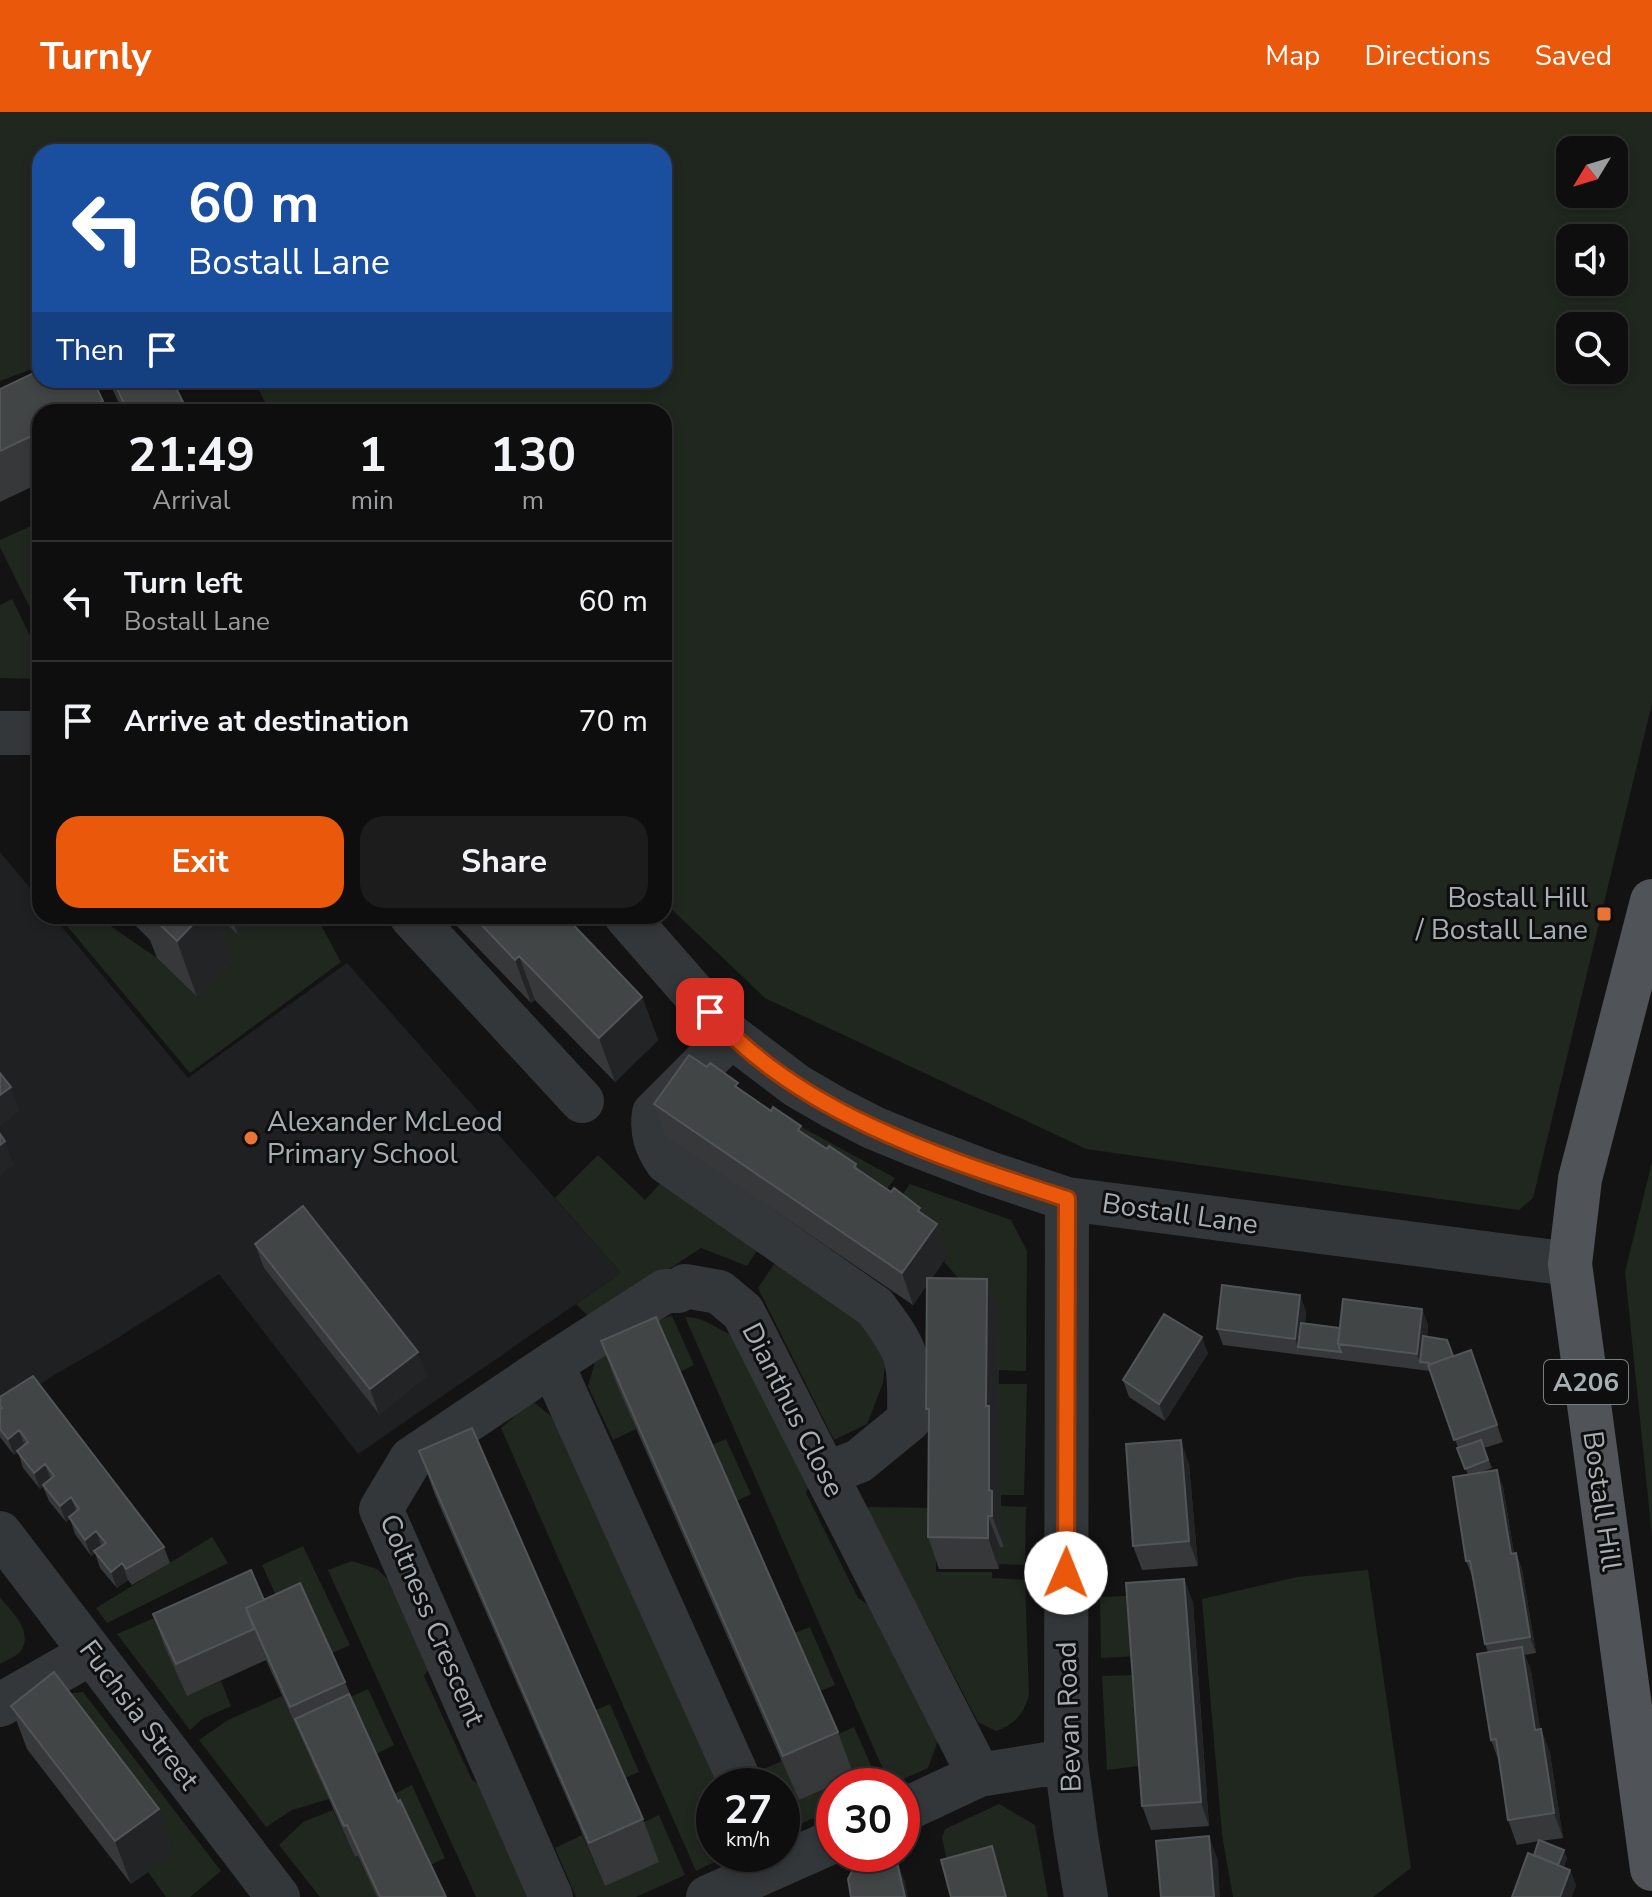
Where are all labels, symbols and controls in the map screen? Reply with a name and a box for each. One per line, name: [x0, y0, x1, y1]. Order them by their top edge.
text: Turnly: [40, 31, 152, 82]
text: Map: [1265, 37, 1320, 75]
text: Directions: [1364, 37, 1491, 75]
text: Saved: [1535, 37, 1612, 75]
north arrow: [1556, 136, 1628, 208]
map controls: [1556, 136, 1628, 384]
text: 60 m: [188, 165, 319, 242]
icon: left: [56, 176, 160, 280]
button: sound: [1556, 224, 1628, 296]
text: Bostall Lane: [188, 238, 390, 287]
button: search: [1556, 312, 1628, 384]
icon: arrive: [140, 328, 184, 372]
text: Then: [56, 330, 124, 371]
text: 21:49: [128, 422, 255, 488]
text: 1: [358, 422, 387, 488]
text: 130: [490, 422, 576, 488]
text: Arrival: [152, 483, 231, 518]
text: min: [351, 483, 394, 518]
text: m: [522, 483, 544, 518]
text: Turn left: [124, 563, 242, 604]
icon: left: [56, 579, 100, 623]
text: 60 m: [579, 581, 648, 622]
text: Bostall Lane: [124, 604, 270, 639]
icon: arrive: [56, 699, 100, 743]
text: Arrive at destination: [124, 701, 409, 742]
text: 70 m: [579, 701, 648, 742]
button: Exit: [56, 816, 344, 908]
button: Share: [360, 816, 648, 908]
place label: Bostall Hill / Bostall Lane: [1415, 879, 1589, 949]
marker: Bostall Hill / Bostall Lane: [1595, 905, 1613, 923]
pin: [676, 978, 744, 1046]
icon: arrive: [688, 990, 732, 1034]
place label: Alexander McLeod Primary School: [267, 1103, 503, 1173]
marker: Alexander McLeod Primary School: [242, 1129, 260, 1147]
street label: Bostall Lane: [1100, 1184, 1260, 1244]
street label: Dianthus Close: [733, 1316, 853, 1504]
road number: A206: [1544, 1360, 1628, 1404]
street label: Bostall Hill: [1573, 1429, 1631, 1574]
street label: Coltness Crescent: [370, 1508, 494, 1732]
position arrow: [1024, 1531, 1108, 1615]
street label: Fuchsia Street: [70, 1632, 208, 1798]
street label: Bevan Road: [1047, 1641, 1091, 1793]
speed limit sign: 30: [816, 1768, 920, 1872]
text: 27: [724, 1783, 772, 1837]
text: km/h: [726, 1826, 770, 1853]

